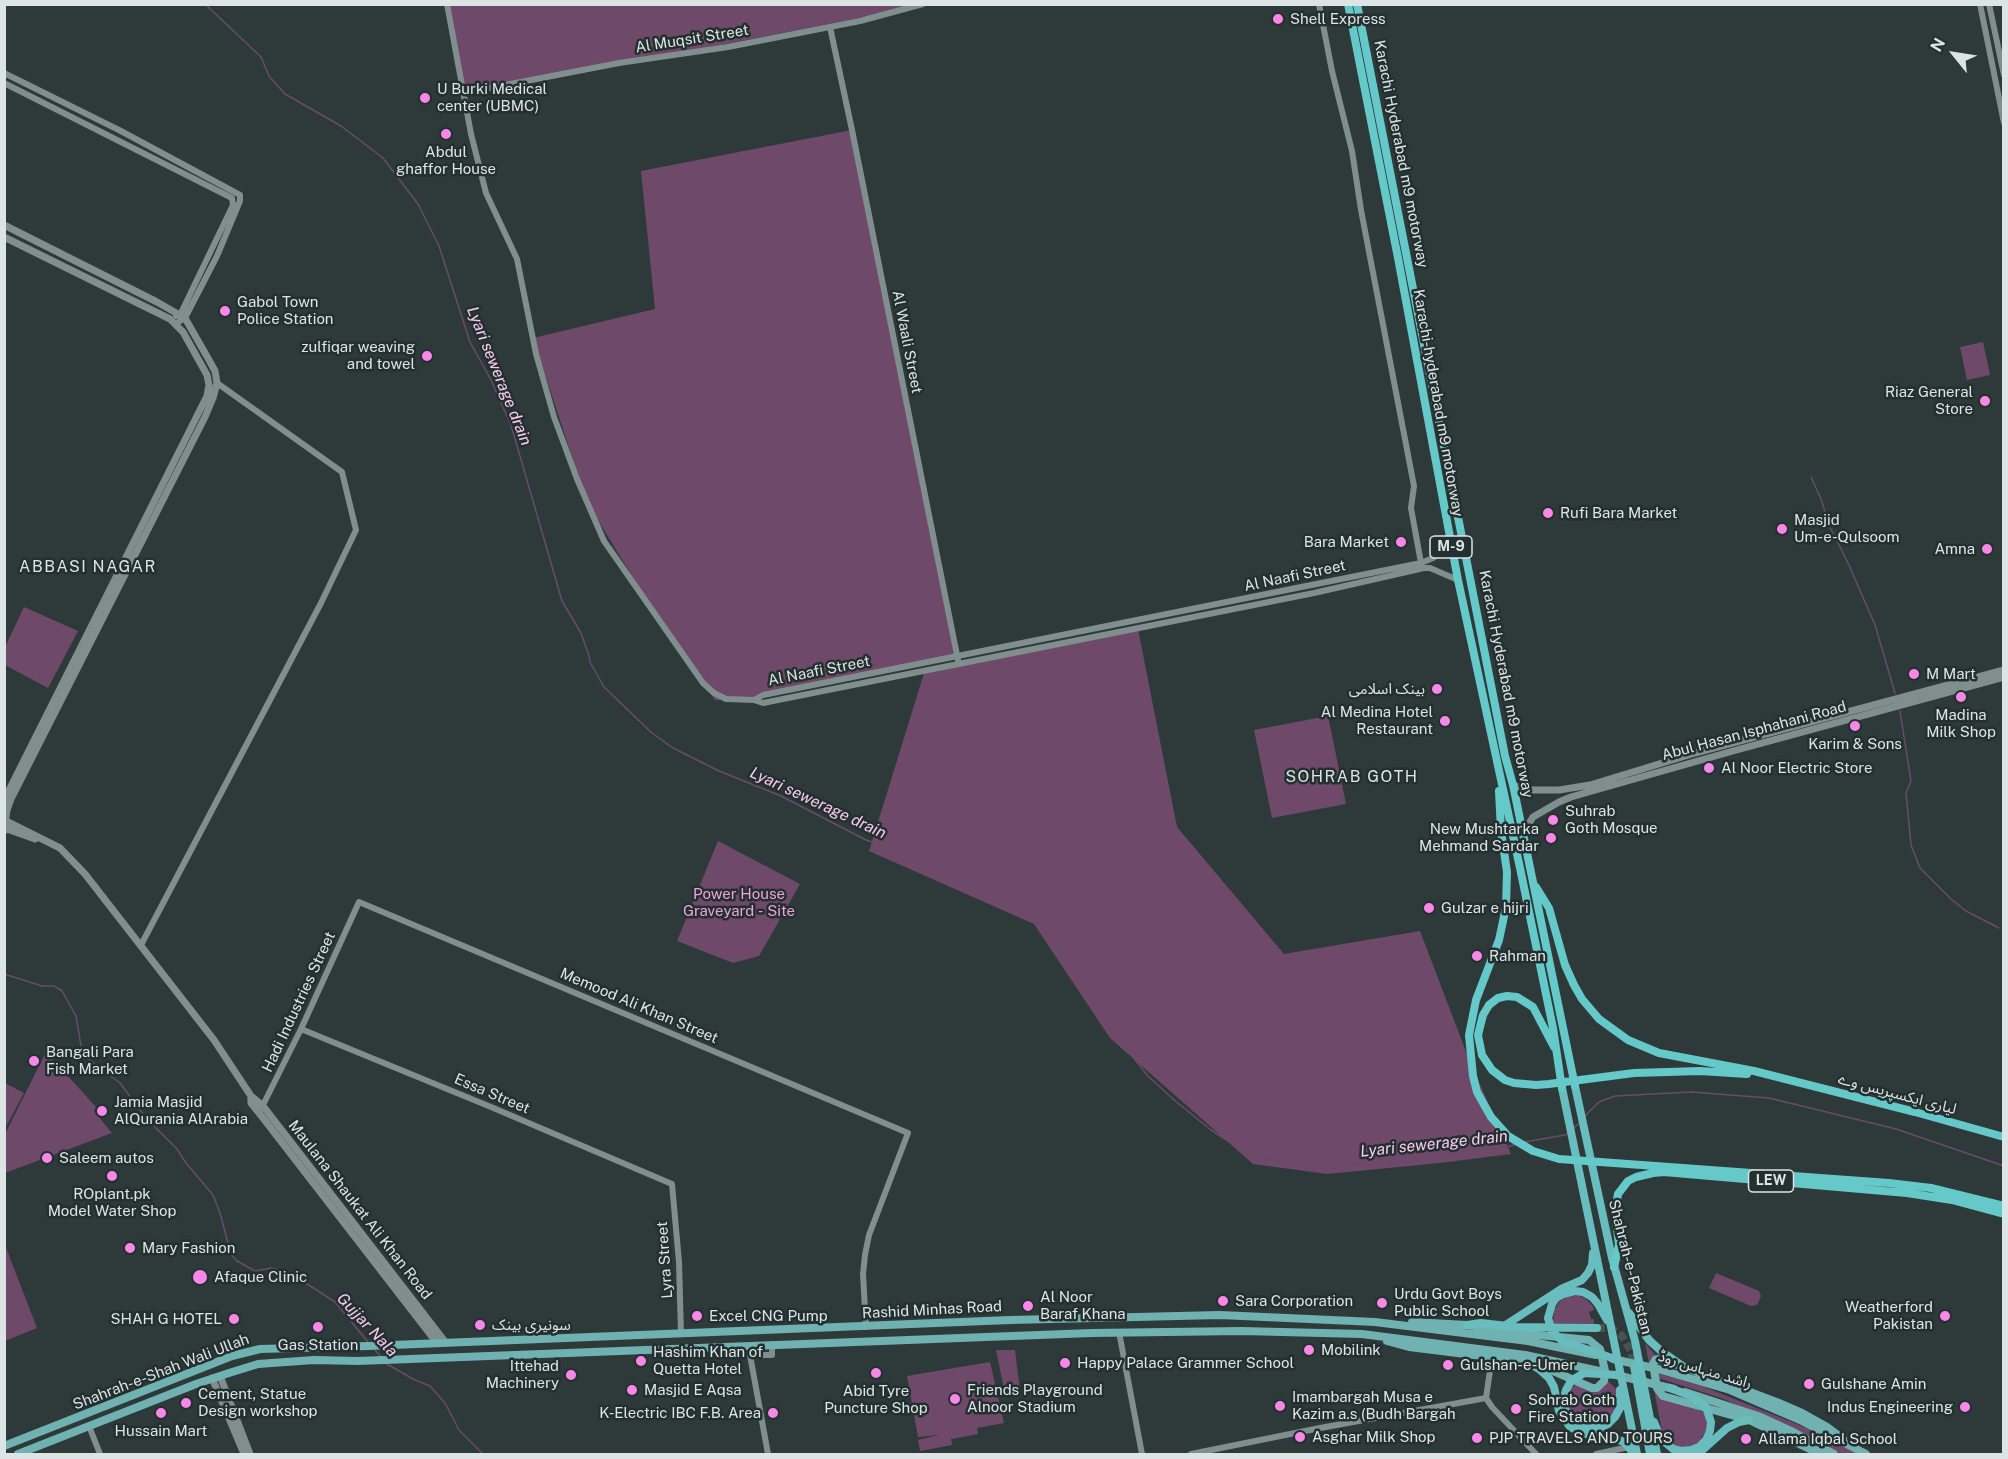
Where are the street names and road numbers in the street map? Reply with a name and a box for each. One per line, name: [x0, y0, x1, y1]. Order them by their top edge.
street label: Al Muqsit Street: [634, 21, 750, 57]
street label: Karachi Hyderabad m9 motorway: [1370, 39, 1432, 269]
street label: Karachi-hyderabad m9 motorway: [1409, 288, 1467, 518]
street label: Al Waali Street: [888, 289, 926, 395]
road number: M-9: [1430, 536, 1472, 558]
street label: Al Naafi Street: [1243, 556, 1347, 596]
street label: Karachi Hyderabad m9 motorway: [1475, 569, 1537, 799]
street label: Al Naafi Street: [767, 652, 871, 690]
street label: Abul Hasan Isphahani Road: [1660, 698, 1848, 764]
street label: Hadi Industries Street: [259, 929, 339, 1075]
street label: Memood Ali Khan Street: [557, 965, 721, 1047]
street label: Essa Street: [452, 1070, 532, 1118]
street label: لیاری ایکسپریس وے: [1836, 1070, 1958, 1118]
street label: Maulana Shaukat Ali Khan Road: [284, 1117, 436, 1303]
road number: LEW: [1748, 1170, 1794, 1192]
street label: Shahrah-e-Pakistan: [1605, 1198, 1655, 1336]
street label: Lyra Street: [653, 1221, 677, 1299]
street label: Rashid Minhas Road: [862, 1297, 1002, 1323]
street label: Shahrah-e-Shah Wali Ullah: [70, 1330, 252, 1414]
street label: راشد منہاس روڈ: [1656, 1347, 1754, 1393]

